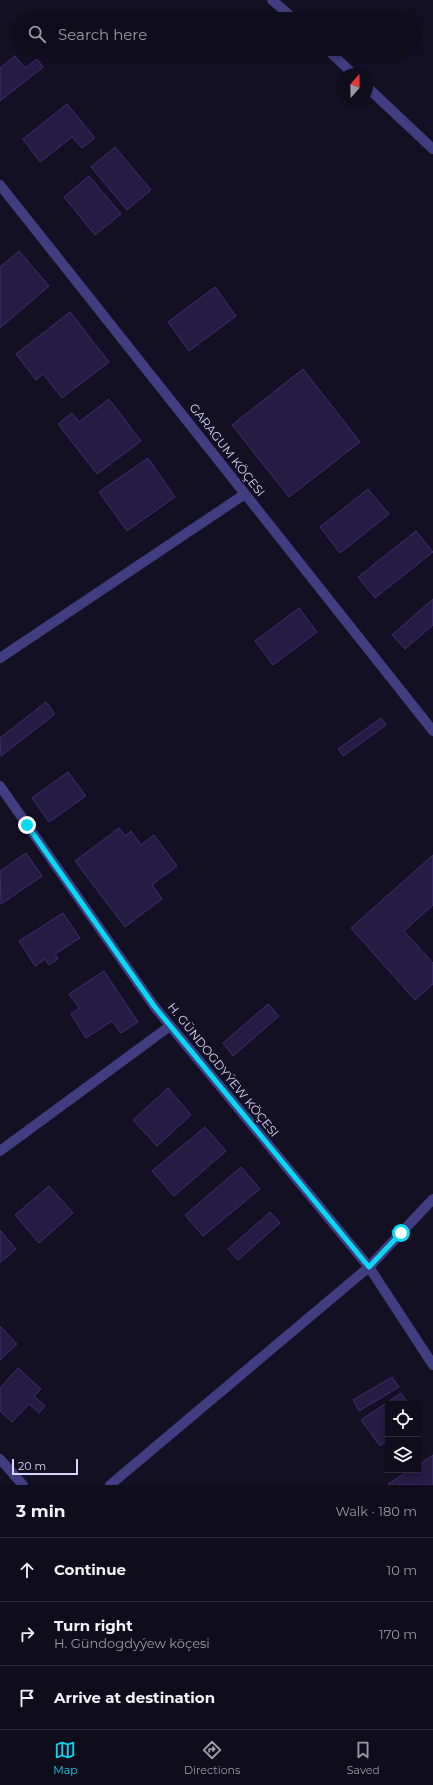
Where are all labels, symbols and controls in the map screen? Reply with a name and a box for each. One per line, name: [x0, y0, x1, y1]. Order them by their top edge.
search box: [12, 12, 421, 56]
icon: search: [26, 23, 48, 45]
text: Search here: [58, 25, 147, 44]
north arrow: [337, 68, 373, 104]
street label: GARAGUM KÖÇESI: [186, 400, 268, 499]
route end: [18, 816, 36, 834]
street label: H. GÜNDOGDYÝEW KÖÇESI: [165, 1000, 282, 1140]
route start: [392, 1224, 410, 1242]
map controls: [385, 1401, 421, 1473]
button: locate: [385, 1401, 421, 1437]
button: layers: [385, 1437, 421, 1473]
scale bar: [12, 1457, 78, 1476]
text: 20 m: [18, 1459, 46, 1473]
text: 3 min: [16, 1501, 66, 1521]
text: Walk · 180 m: [335, 1503, 417, 1519]
icon: ahead: [16, 1559, 38, 1581]
text: Continue: [54, 1560, 126, 1579]
text: 10 m: [387, 1562, 417, 1578]
text: Turn right: [54, 1616, 133, 1635]
icon: right: [16, 1623, 38, 1645]
text: 170 m: [379, 1626, 417, 1642]
text: H. Gündogdyýew köçesi: [54, 1635, 210, 1651]
icon: arrive: [16, 1687, 38, 1709]
text: Arrive at destination: [54, 1688, 215, 1707]
tab: Map: [53, 1739, 78, 1777]
tab: Directions: [184, 1739, 240, 1777]
tab: Saved: [347, 1739, 380, 1777]

